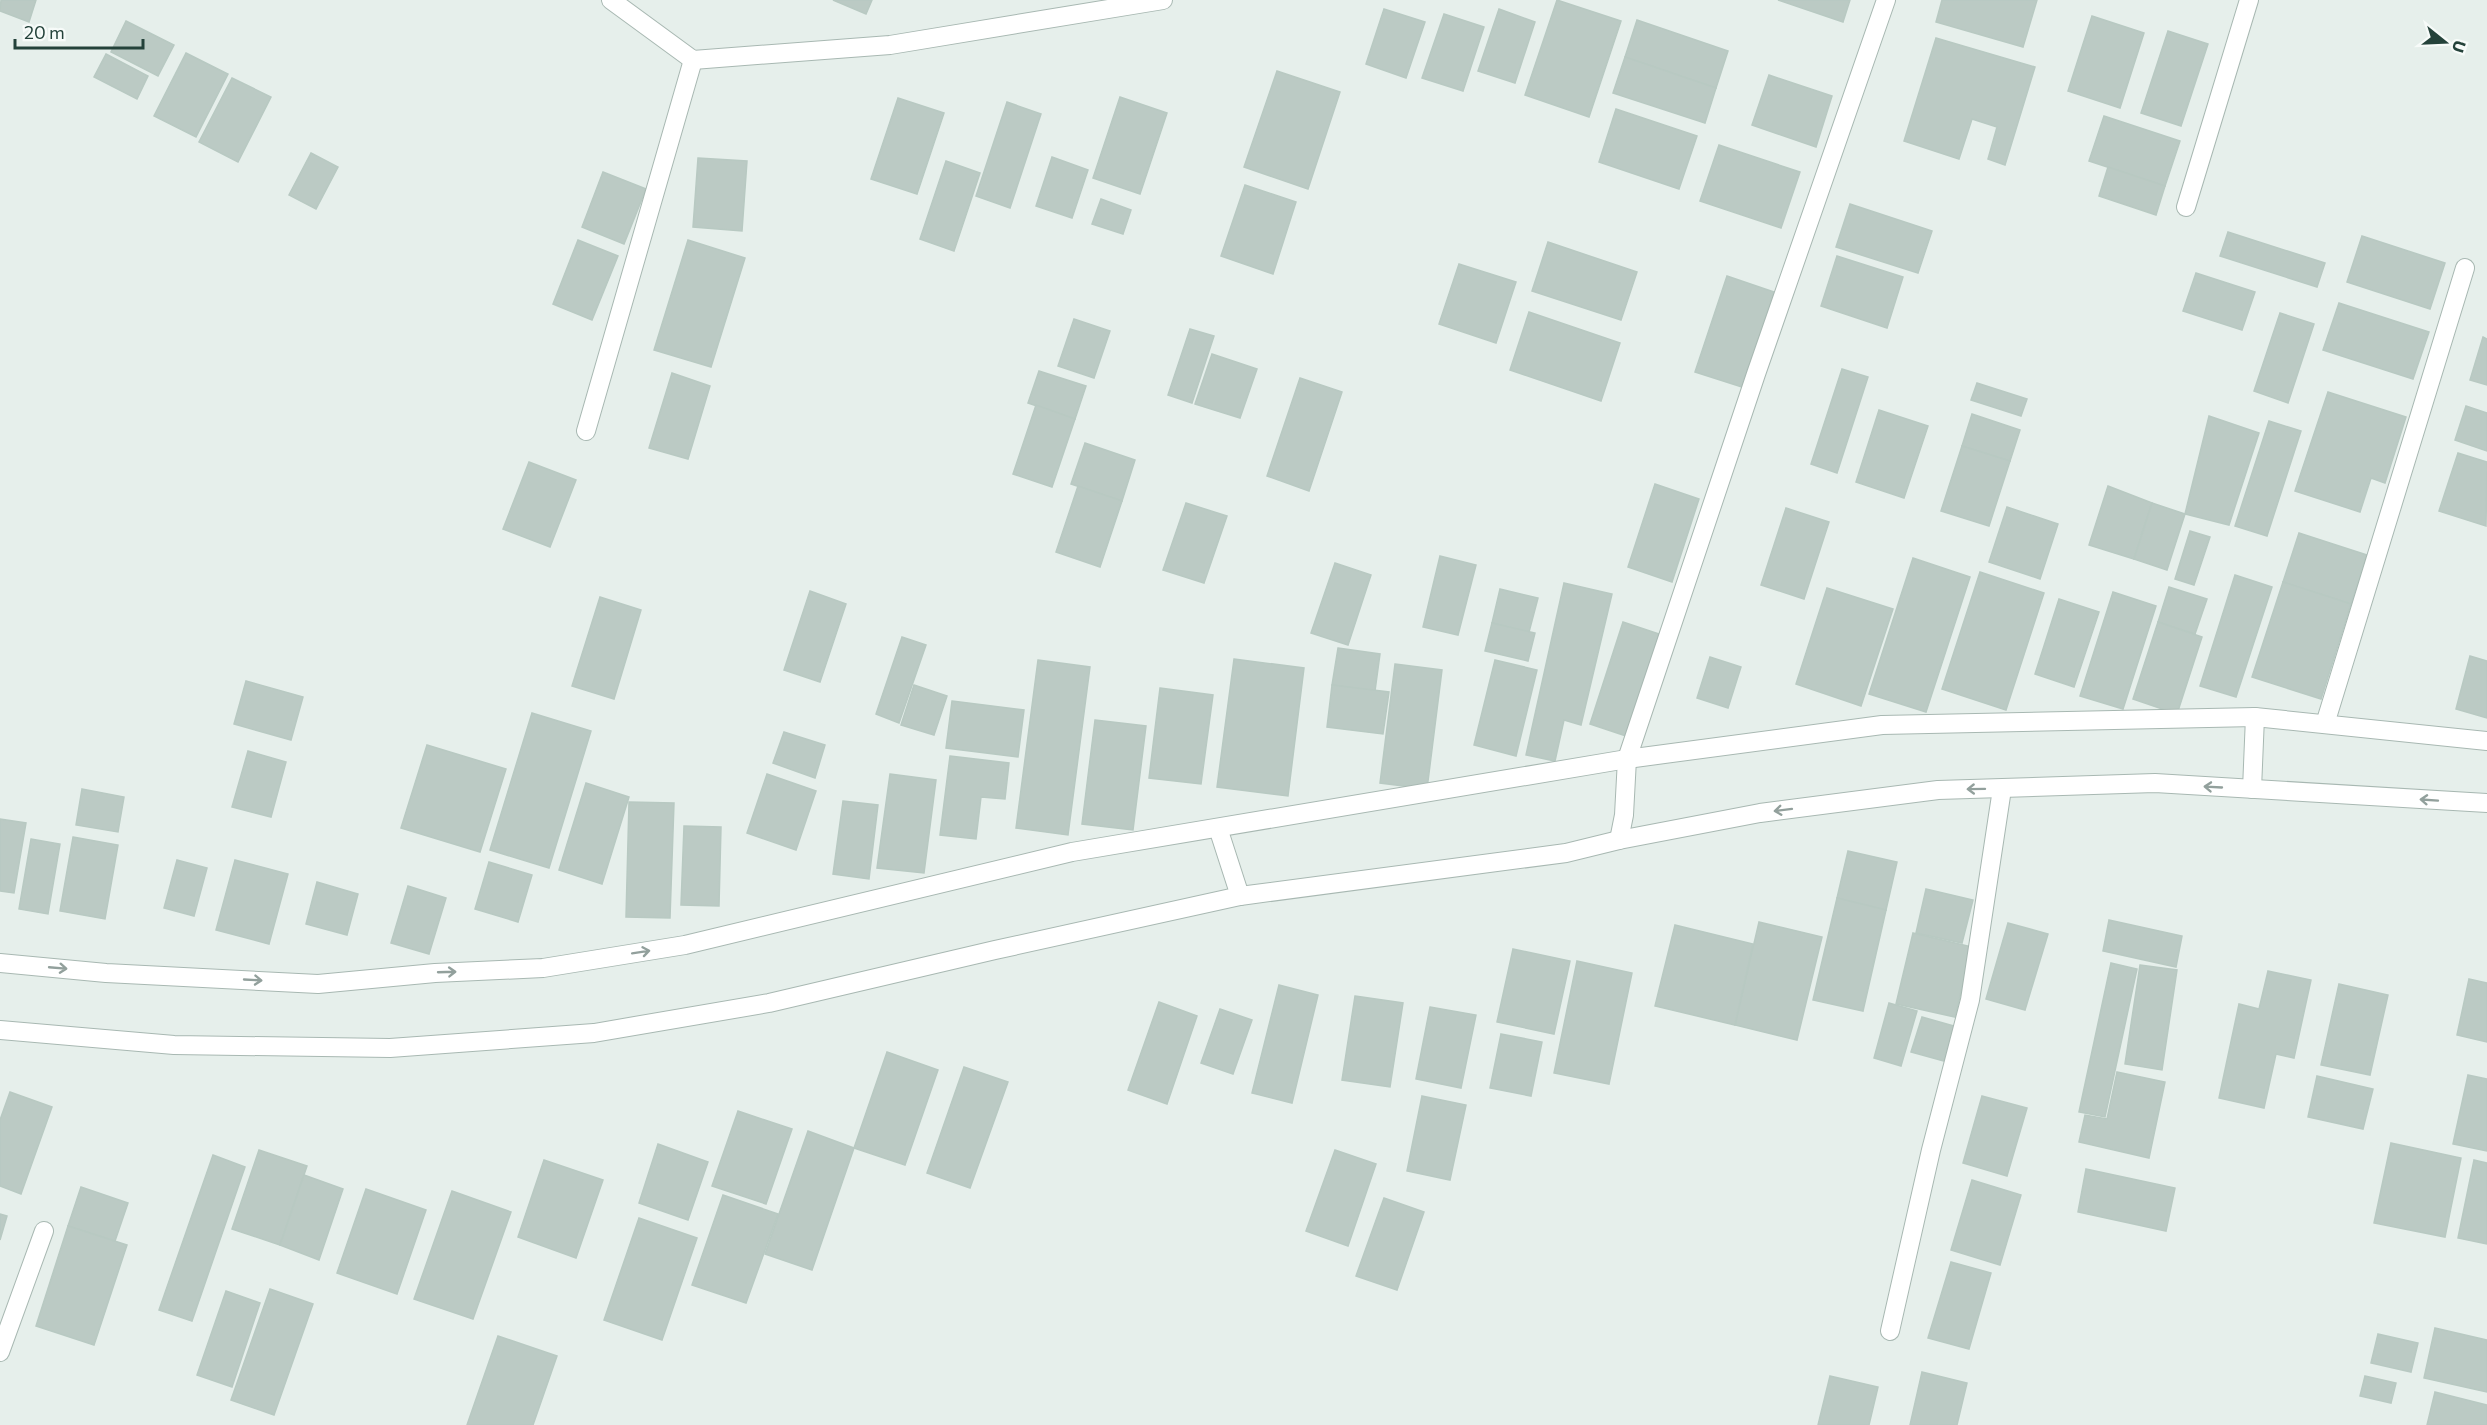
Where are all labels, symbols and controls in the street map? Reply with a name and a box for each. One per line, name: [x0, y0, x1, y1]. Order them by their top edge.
scale bar: [15, 12, 142, 50]
north arrow: [2415, 12, 2475, 72]
text: 20 m: [24, 21, 65, 43]
text: U: [2449, 38, 2471, 55]
one-way arrow: [2204, 781, 2224, 792]
one-way arrow: [1967, 784, 1987, 795]
one-way arrow: [2419, 794, 2439, 805]
one-way arrow: [1773, 805, 1793, 816]
one-way arrow: [630, 946, 650, 957]
one-way arrow: [48, 963, 68, 974]
one-way arrow: [437, 967, 457, 978]
one-way arrow: [242, 975, 262, 986]

